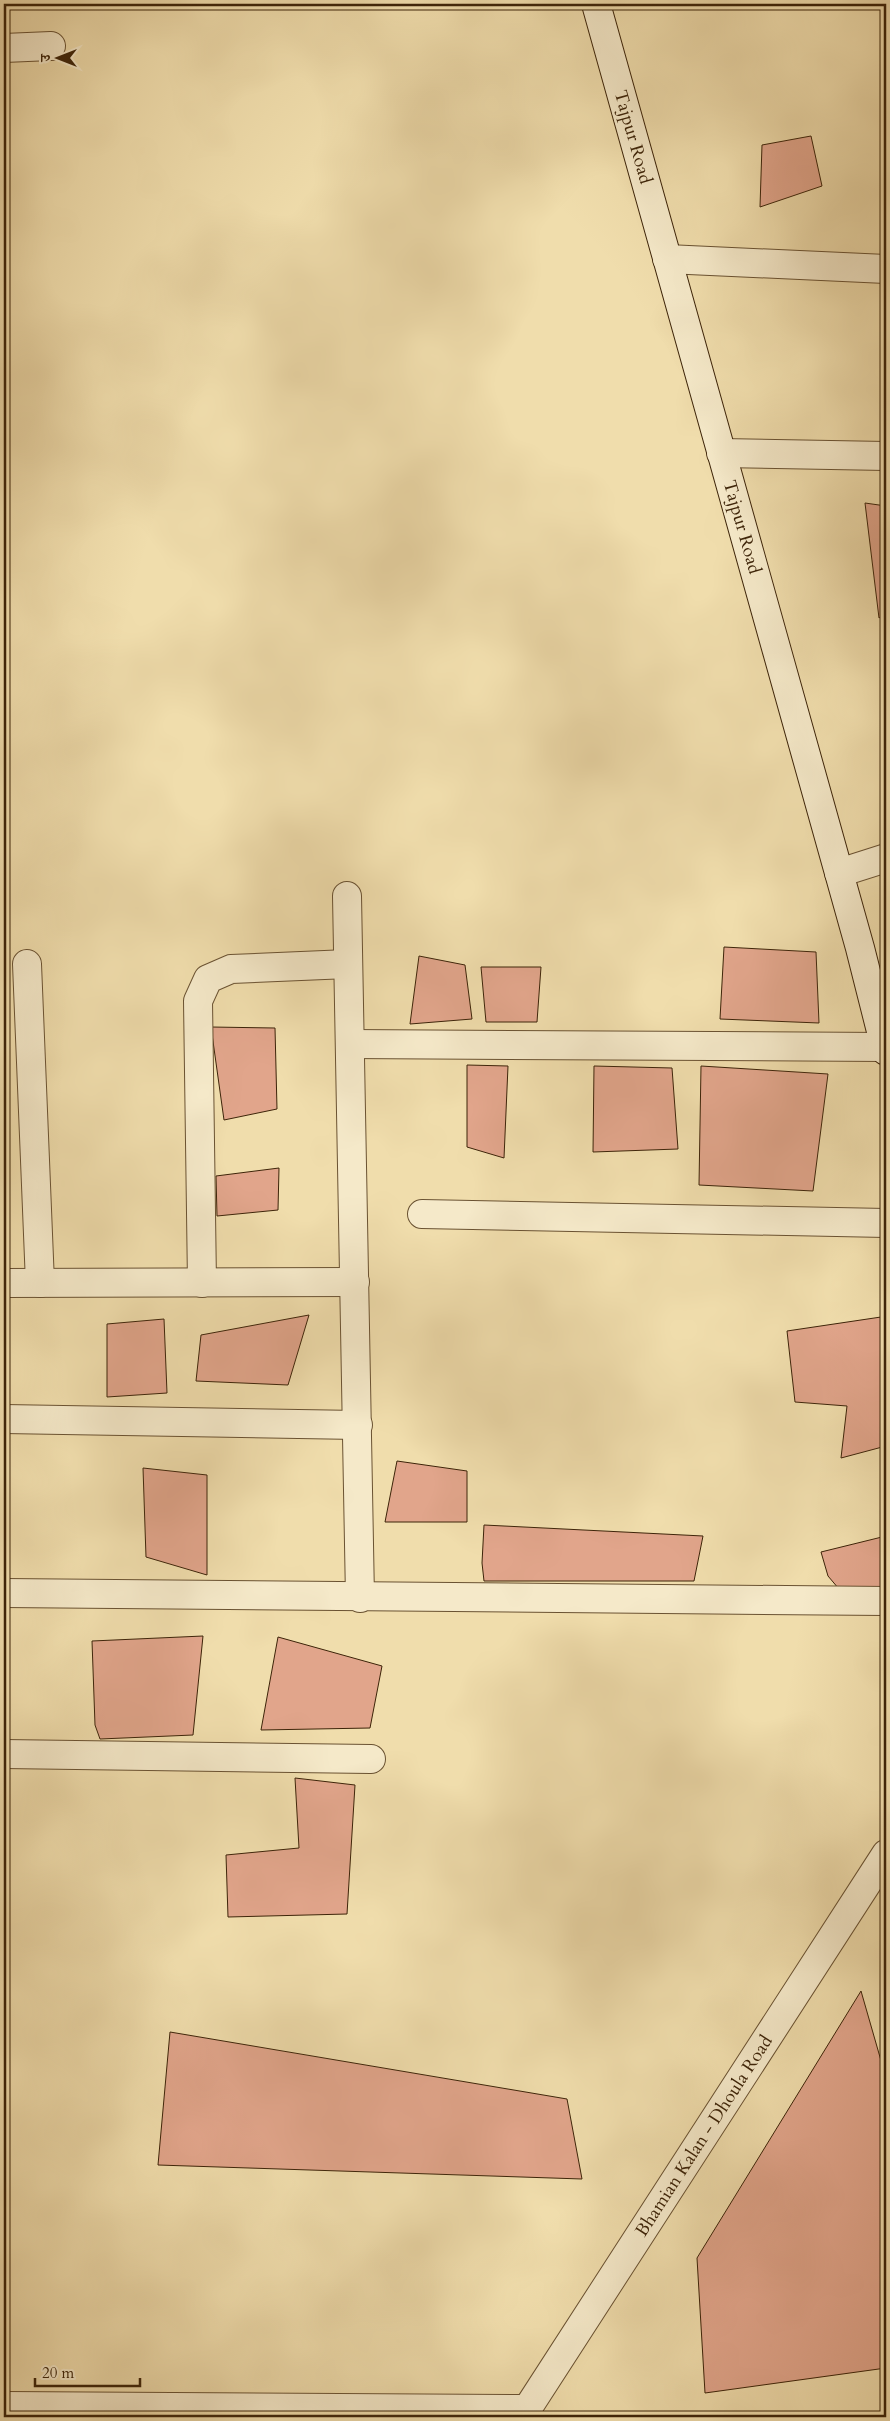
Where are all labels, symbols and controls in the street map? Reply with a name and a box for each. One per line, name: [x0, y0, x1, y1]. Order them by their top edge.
north arrow: [32, 32, 82, 82]
text: उ: [36, 54, 55, 63]
street label: Tajpur Road: [608, 87, 658, 187]
street label: Tajpur Road: [717, 477, 767, 577]
street label: Bhamian Kalan - Dhoula Road: [629, 2030, 779, 2241]
scale bar: [35, 2356, 140, 2388]
text: 20 m: [42, 2363, 74, 2383]

